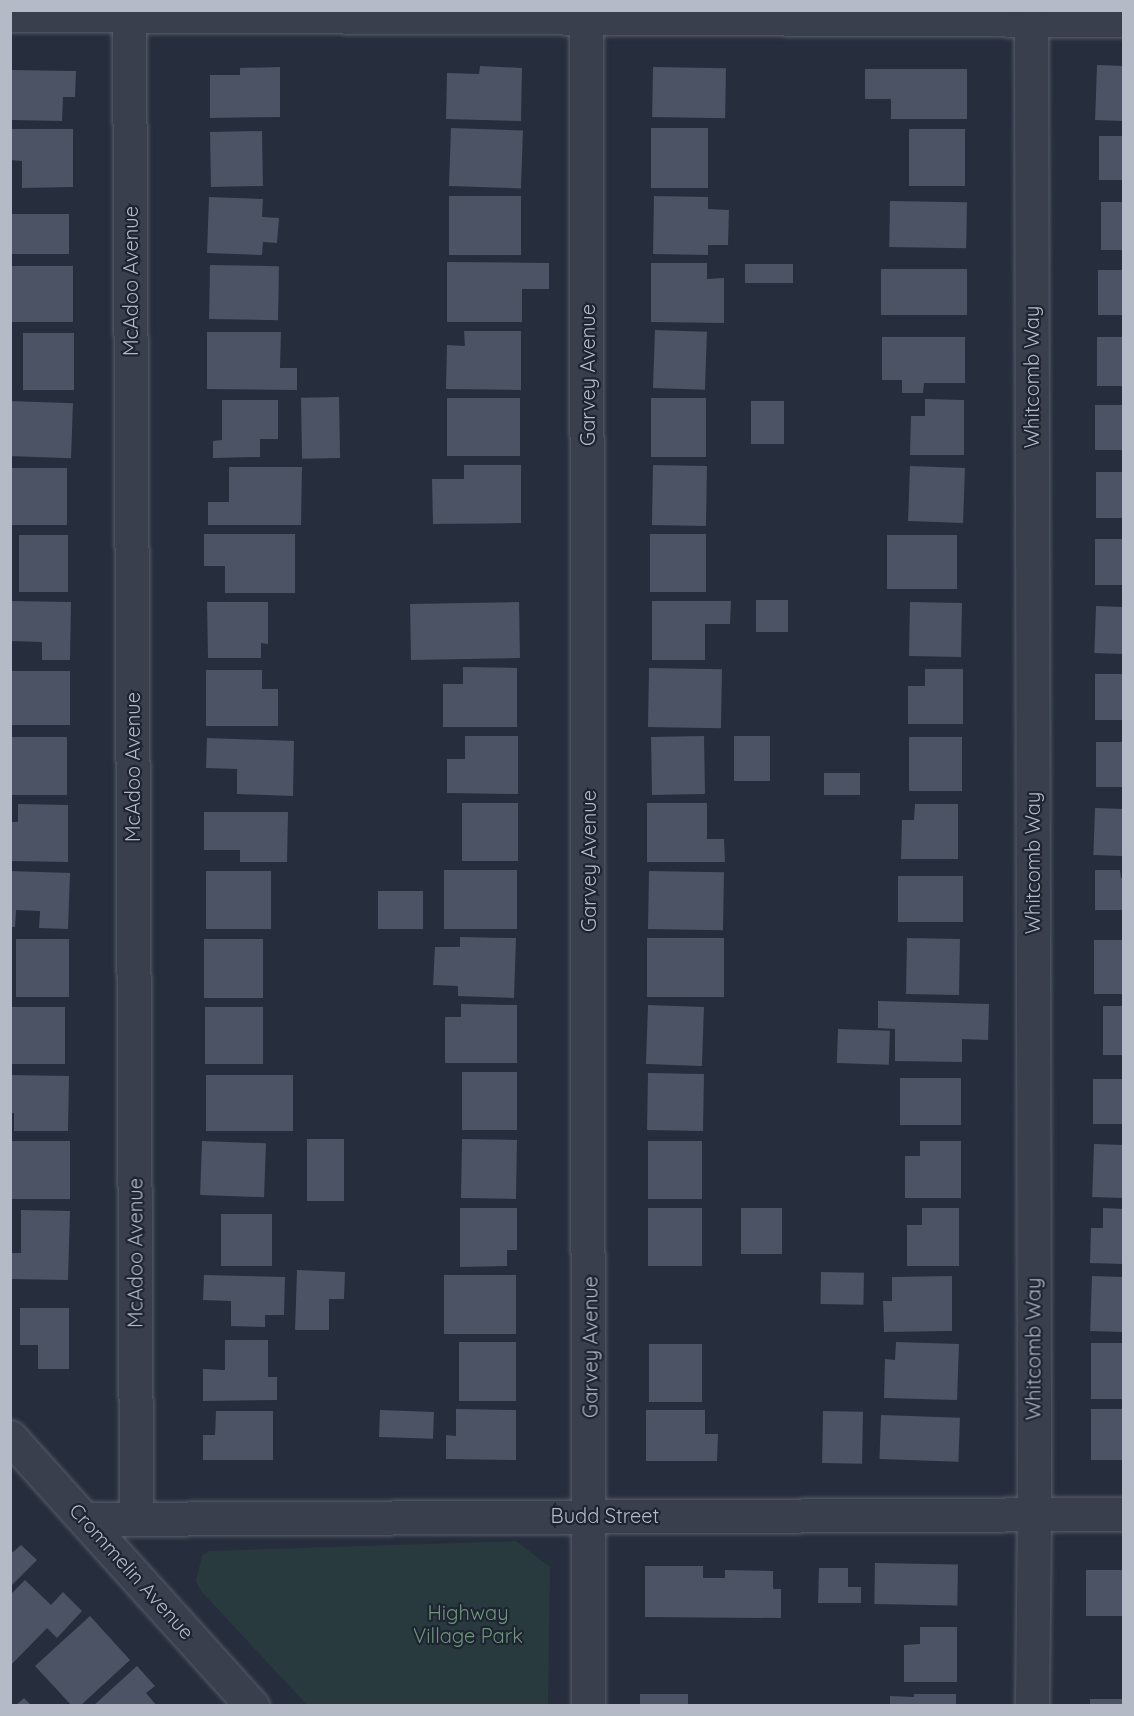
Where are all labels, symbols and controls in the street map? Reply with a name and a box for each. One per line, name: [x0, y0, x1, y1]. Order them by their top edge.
street label: McAdoo Avenue: [118, 206, 142, 356]
street label: Garvey Avenue: [575, 304, 599, 446]
street label: Whitcomb Way: [1019, 306, 1043, 448]
street label: McAdoo Avenue: [120, 692, 144, 842]
street label: Garvey Avenue: [576, 790, 600, 932]
street label: Whitcomb Way: [1020, 792, 1044, 934]
street label: McAdoo Avenue: [123, 1178, 147, 1328]
street label: Garvey Avenue: [578, 1276, 602, 1418]
street label: Whitcomb Way: [1021, 1278, 1045, 1420]
street label: Crommelin Avenue: [65, 1498, 199, 1644]
street label: Budd Street: [551, 1503, 659, 1527]
park label: Highway Village Park: [413, 1600, 523, 1647]

